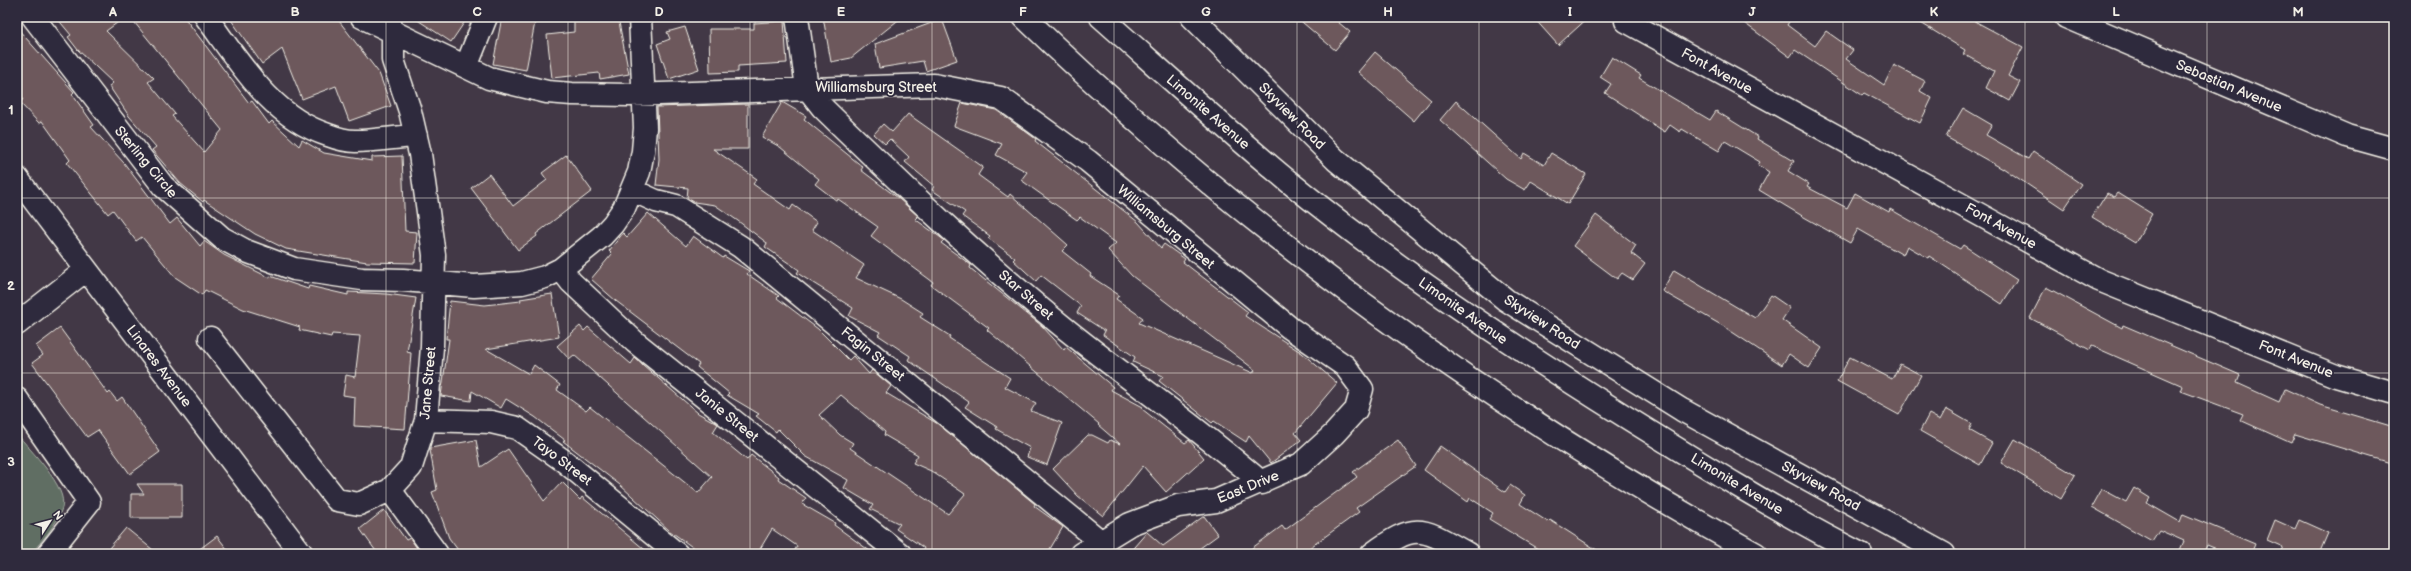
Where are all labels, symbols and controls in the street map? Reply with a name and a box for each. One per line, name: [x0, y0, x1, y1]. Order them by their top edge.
text: A: [108, 4, 117, 20]
text: B: [290, 4, 300, 20]
text: C: [472, 4, 482, 20]
text: D: [654, 4, 664, 20]
text: E: [837, 4, 846, 20]
text: F: [1019, 4, 1027, 20]
text: G: [1201, 4, 1211, 20]
text: H: [1383, 4, 1393, 20]
text: I: [1568, 4, 1572, 20]
text: J: [1748, 4, 1756, 20]
text: K: [1930, 4, 1939, 20]
text: L: [2112, 4, 2120, 20]
text: M: [2292, 4, 2304, 20]
street label: Font Avenue: [1678, 44, 1756, 98]
street label: Sebastian Avenue: [2173, 56, 2285, 116]
street label: Limonite Avenue: [1163, 71, 1253, 153]
street label: Williamsburg Street: [815, 79, 938, 96]
street label: Skyview Road: [1255, 79, 1329, 153]
text: 1: [8, 102, 14, 118]
street label: Sterling Circle: [111, 123, 181, 201]
street label: Williamsburg Street: [1114, 181, 1219, 273]
street label: Font Avenue: [1962, 199, 2040, 253]
street label: Star Street: [995, 267, 1057, 324]
street label: Limonite Avenue: [1415, 274, 1511, 348]
text: 2: [7, 278, 15, 294]
street label: Skyview Road: [1501, 291, 1583, 353]
street label: Linares Avenue: [123, 322, 195, 410]
street label: Fagin Street: [838, 323, 909, 385]
street label: Font Avenue: [2256, 336, 2336, 382]
street label: Jane Street: [416, 345, 440, 420]
street label: Janie Street: [692, 384, 763, 446]
street label: Tayo Street: [529, 433, 596, 489]
street label: Limonite Avenue: [1688, 450, 1786, 518]
text: 3: [7, 454, 15, 470]
street label: Skyview Road: [1779, 457, 1863, 515]
street label: East Drive: [1215, 467, 1281, 507]
north arrow: [30, 501, 70, 541]
text: N: [50, 508, 65, 523]

